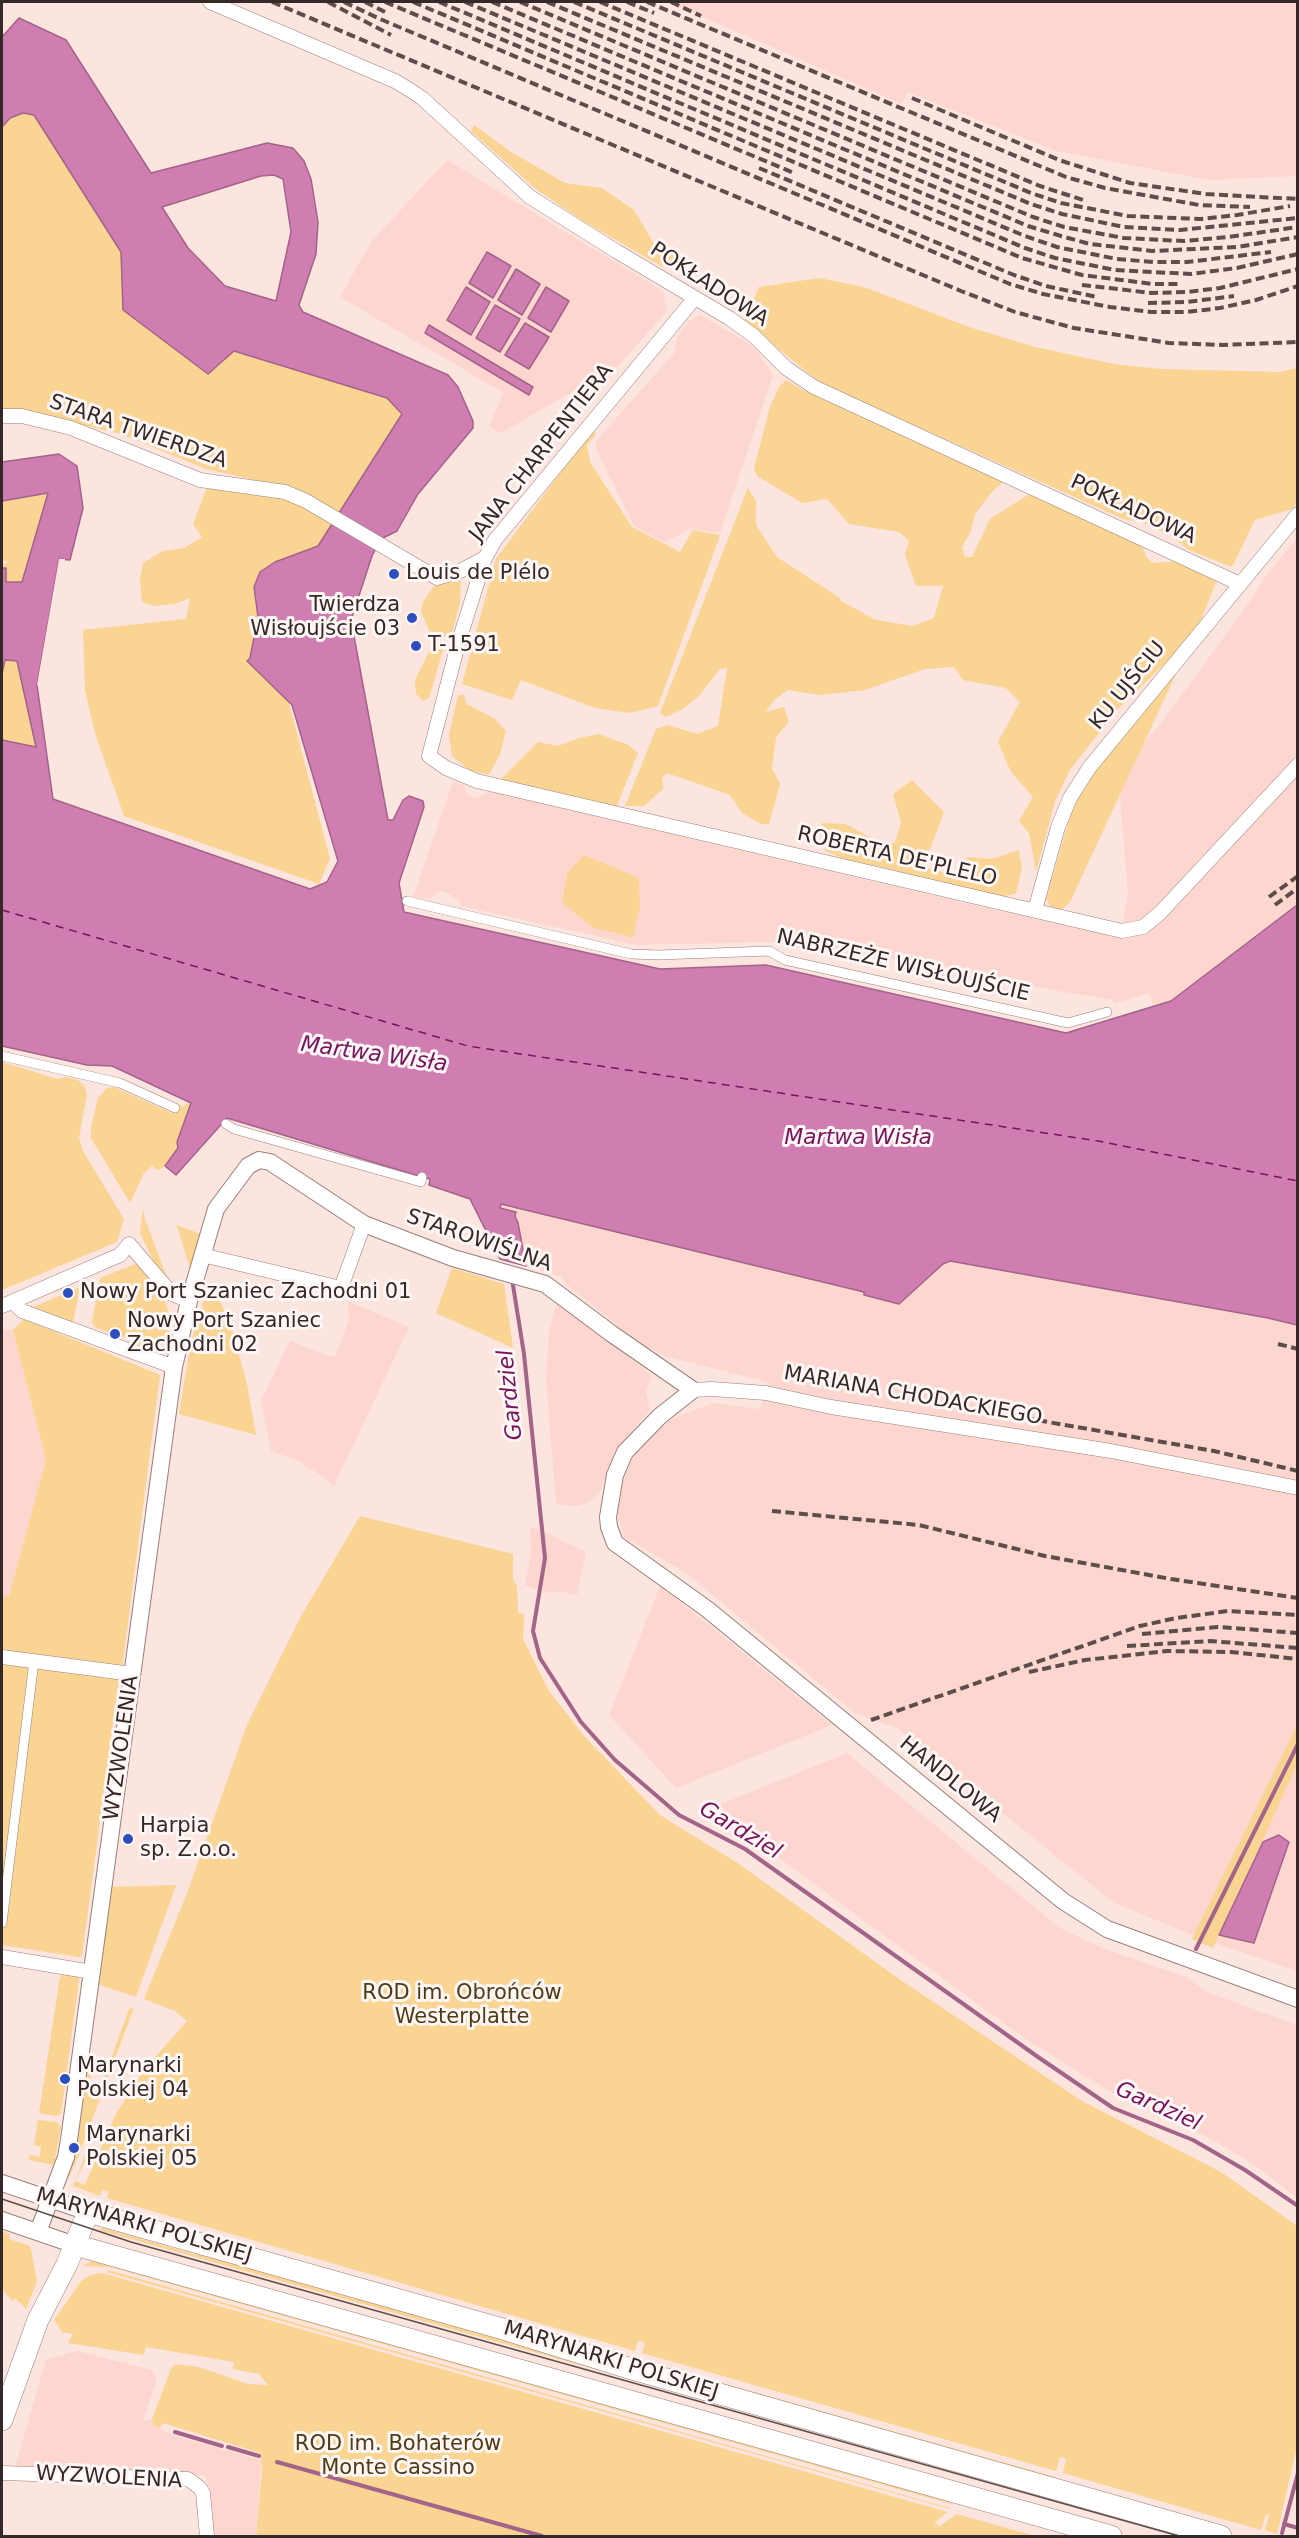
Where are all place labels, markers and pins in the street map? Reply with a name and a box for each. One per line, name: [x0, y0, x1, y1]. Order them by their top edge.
place label: Louis de Plélo: [406, 561, 550, 587]
marker: Louis de Plélo: [387, 567, 401, 581]
place label: Twierdza Wisłoujście 03: [250, 593, 400, 643]
marker: Twierdza Wisłoujście 03: [405, 611, 419, 625]
place label: T-1591: [428, 633, 500, 659]
marker: T-1591: [409, 639, 423, 653]
place label: Nowy Port Szaniec Zachodni 01: [80, 1280, 411, 1306]
marker: Nowy Port Szaniec Zachodni 01: [61, 1286, 75, 1300]
place label: Nowy Port Szaniec Zachodni 02: [127, 1309, 321, 1359]
marker: Nowy Port Szaniec Zachodni 02: [108, 1327, 122, 1341]
place label: Harpia sp. Z.o.o.: [140, 1814, 237, 1864]
marker: Harpia sp. Z.o.o.: [121, 1832, 135, 1846]
place label: Marynarki Polskiej 04: [77, 2054, 189, 2104]
marker: Marynarki Polskiej 04: [58, 2072, 72, 2086]
place label: Marynarki Polskiej 05: [86, 2123, 198, 2173]
marker: Marynarki Polskiej 05: [67, 2141, 81, 2155]

